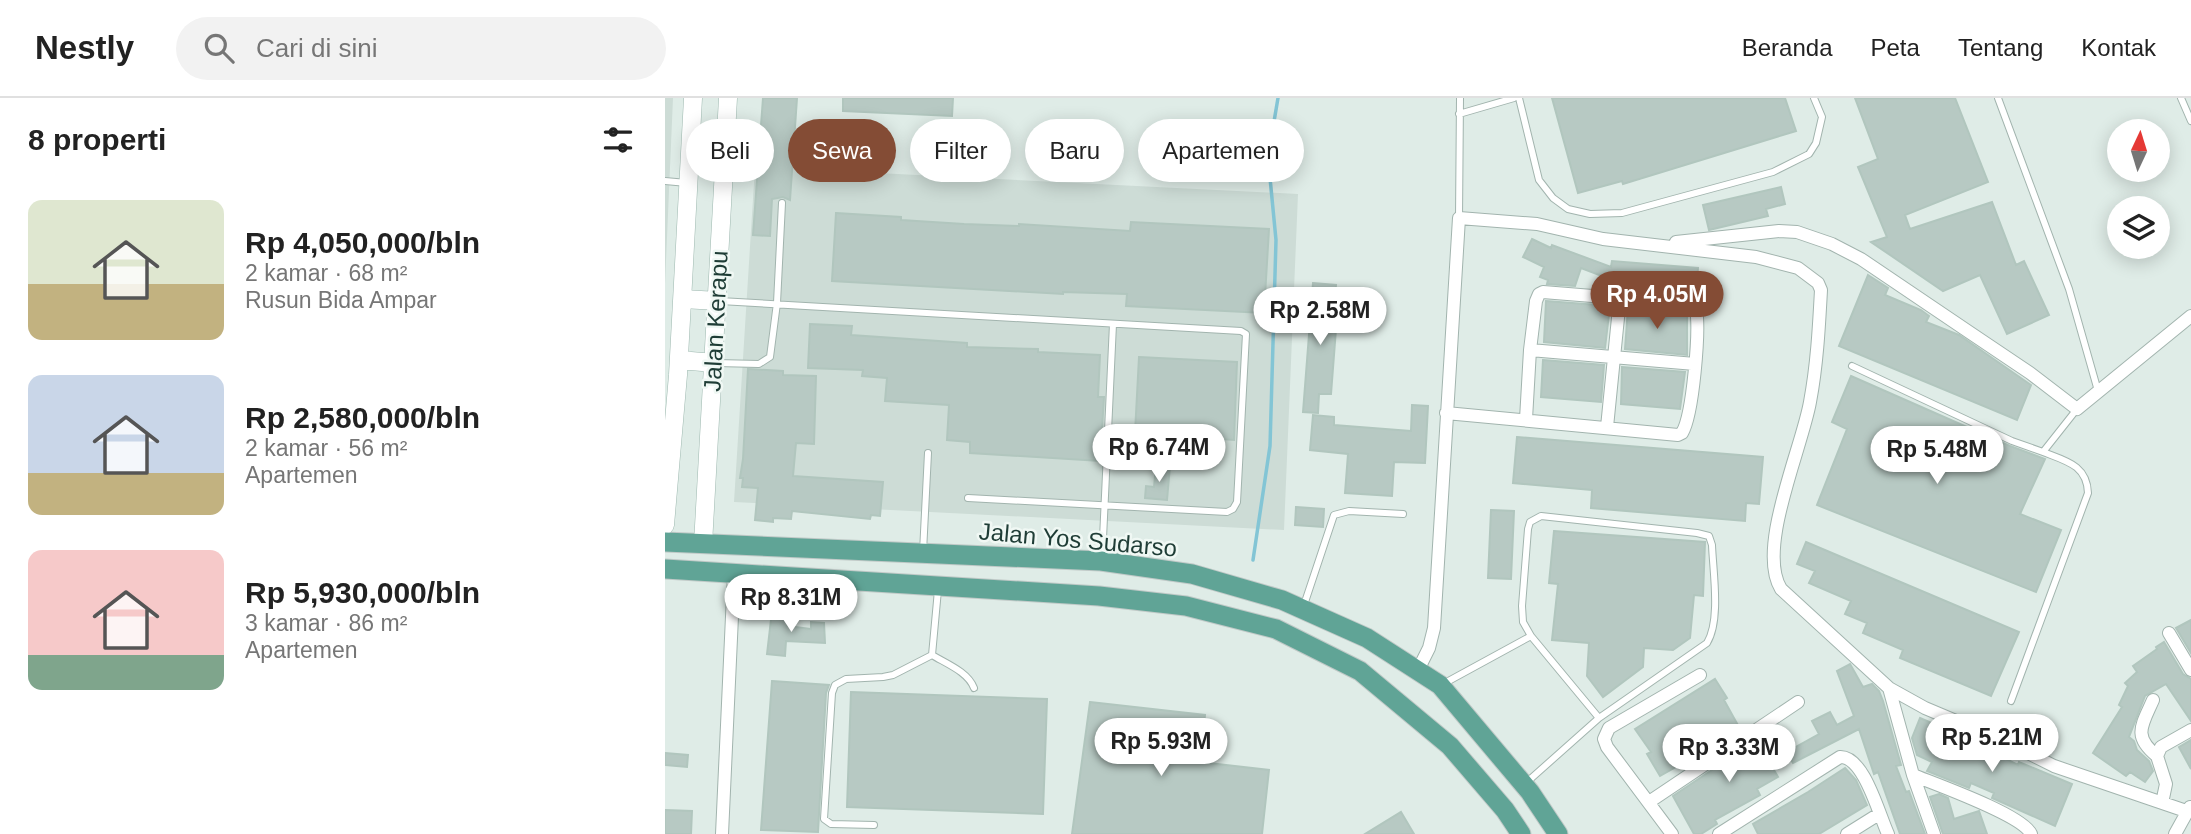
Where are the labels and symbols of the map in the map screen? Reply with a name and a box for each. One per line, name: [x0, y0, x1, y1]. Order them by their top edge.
north arrow: [2107, 119, 2170, 182]
street label: Jalan Kerapu: [698, 250, 733, 392]
pin: Rp 4.05M: [1585, 272, 1729, 331]
pin: Rp 2.58M: [1248, 288, 1392, 347]
pin: Rp 6.74M: [1087, 424, 1231, 484]
pin: Rp 5.48M: [1865, 426, 2009, 486]
street label: Jalan Yos Sudarso: [978, 517, 1178, 562]
pin: Rp 8.31M: [719, 574, 863, 634]
pin: Rp 5.21M: [1920, 714, 2064, 774]
pin: Rp 5.93M: [1089, 718, 1233, 778]
pin: Rp 3.33M: [1657, 724, 1801, 784]

